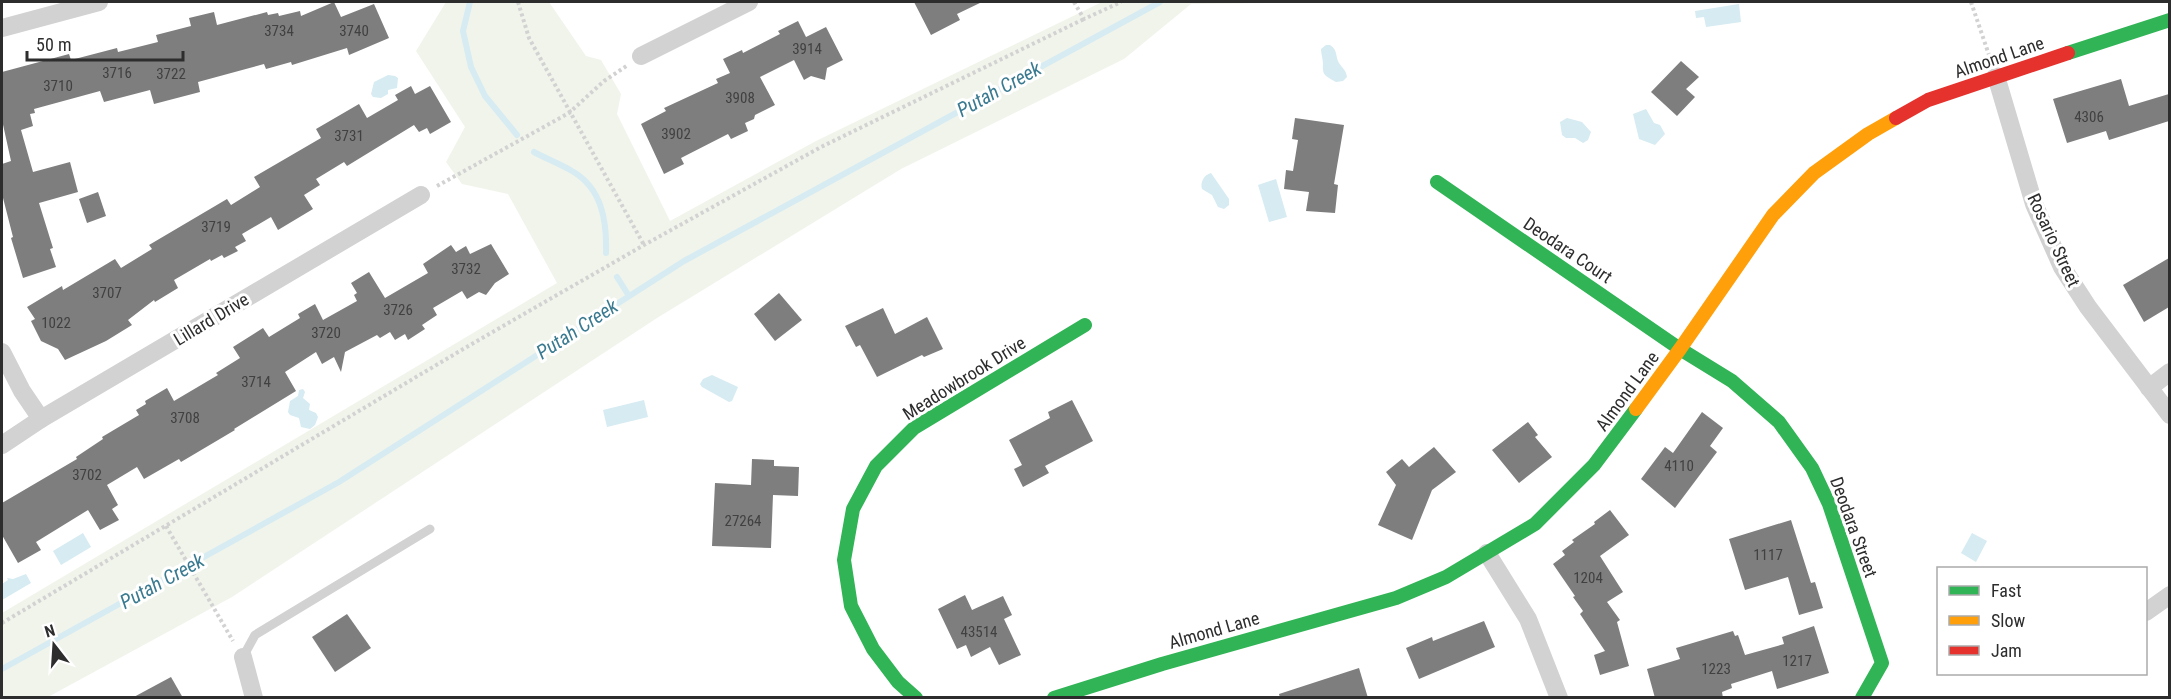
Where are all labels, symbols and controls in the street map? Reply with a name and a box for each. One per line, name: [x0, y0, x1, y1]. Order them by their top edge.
house number: 3734: [264, 22, 294, 40]
house number: 3740: [339, 22, 369, 40]
scale bar: [27, 24, 183, 62]
street label: Almond Lane: [1952, 32, 2046, 82]
text: 50 m: [36, 34, 71, 55]
house number: 3914: [792, 40, 822, 58]
water label: Putah Creek: [953, 55, 1046, 122]
house number: 3716: [102, 64, 132, 82]
house number: 3722: [156, 65, 186, 83]
house number: 3710: [43, 77, 73, 95]
house number: 3908: [725, 89, 755, 107]
house number: 4306: [2074, 108, 2104, 126]
house number: 3902: [661, 125, 691, 143]
house number: 3731: [334, 127, 364, 145]
street label: Rosario Street: [2023, 190, 2085, 290]
street label: Deodara Court: [1520, 213, 1616, 287]
house number: 3719: [201, 218, 231, 236]
house number: 3732: [451, 260, 481, 278]
house number: 3707: [92, 284, 122, 302]
street label: Lillard Drive: [170, 288, 252, 350]
water label: Putah Creek: [532, 293, 623, 364]
house number: 3726: [383, 301, 413, 319]
house number: 1022: [41, 314, 71, 332]
house number: 3720: [311, 324, 341, 342]
street label: Meadowbrook Drive: [899, 332, 1029, 424]
street label: Almond Lane: [1591, 347, 1663, 435]
house number: 3714: [241, 373, 271, 391]
house number: 3708: [170, 409, 200, 427]
house number: 4110: [1664, 457, 1694, 475]
house number: 3702: [72, 466, 102, 484]
street label: Deodara Street: [1826, 474, 1882, 580]
house number: 27264: [724, 512, 762, 530]
house number: 1117: [1753, 546, 1783, 564]
water label: Putah Creek: [116, 547, 209, 614]
legend: [1937, 567, 2147, 675]
house number: 1204: [1573, 569, 1603, 587]
text: Fast: [1991, 580, 2022, 601]
street label: Almond Lane: [1166, 607, 1262, 653]
text: Slow: [1991, 610, 2026, 631]
north arrow: [24, 615, 84, 675]
text: N: [42, 621, 57, 642]
house number: 43514: [960, 623, 998, 641]
text: Jam: [1991, 640, 2022, 661]
house number: 1217: [1782, 652, 1812, 670]
house number: 1223: [1701, 660, 1731, 678]

